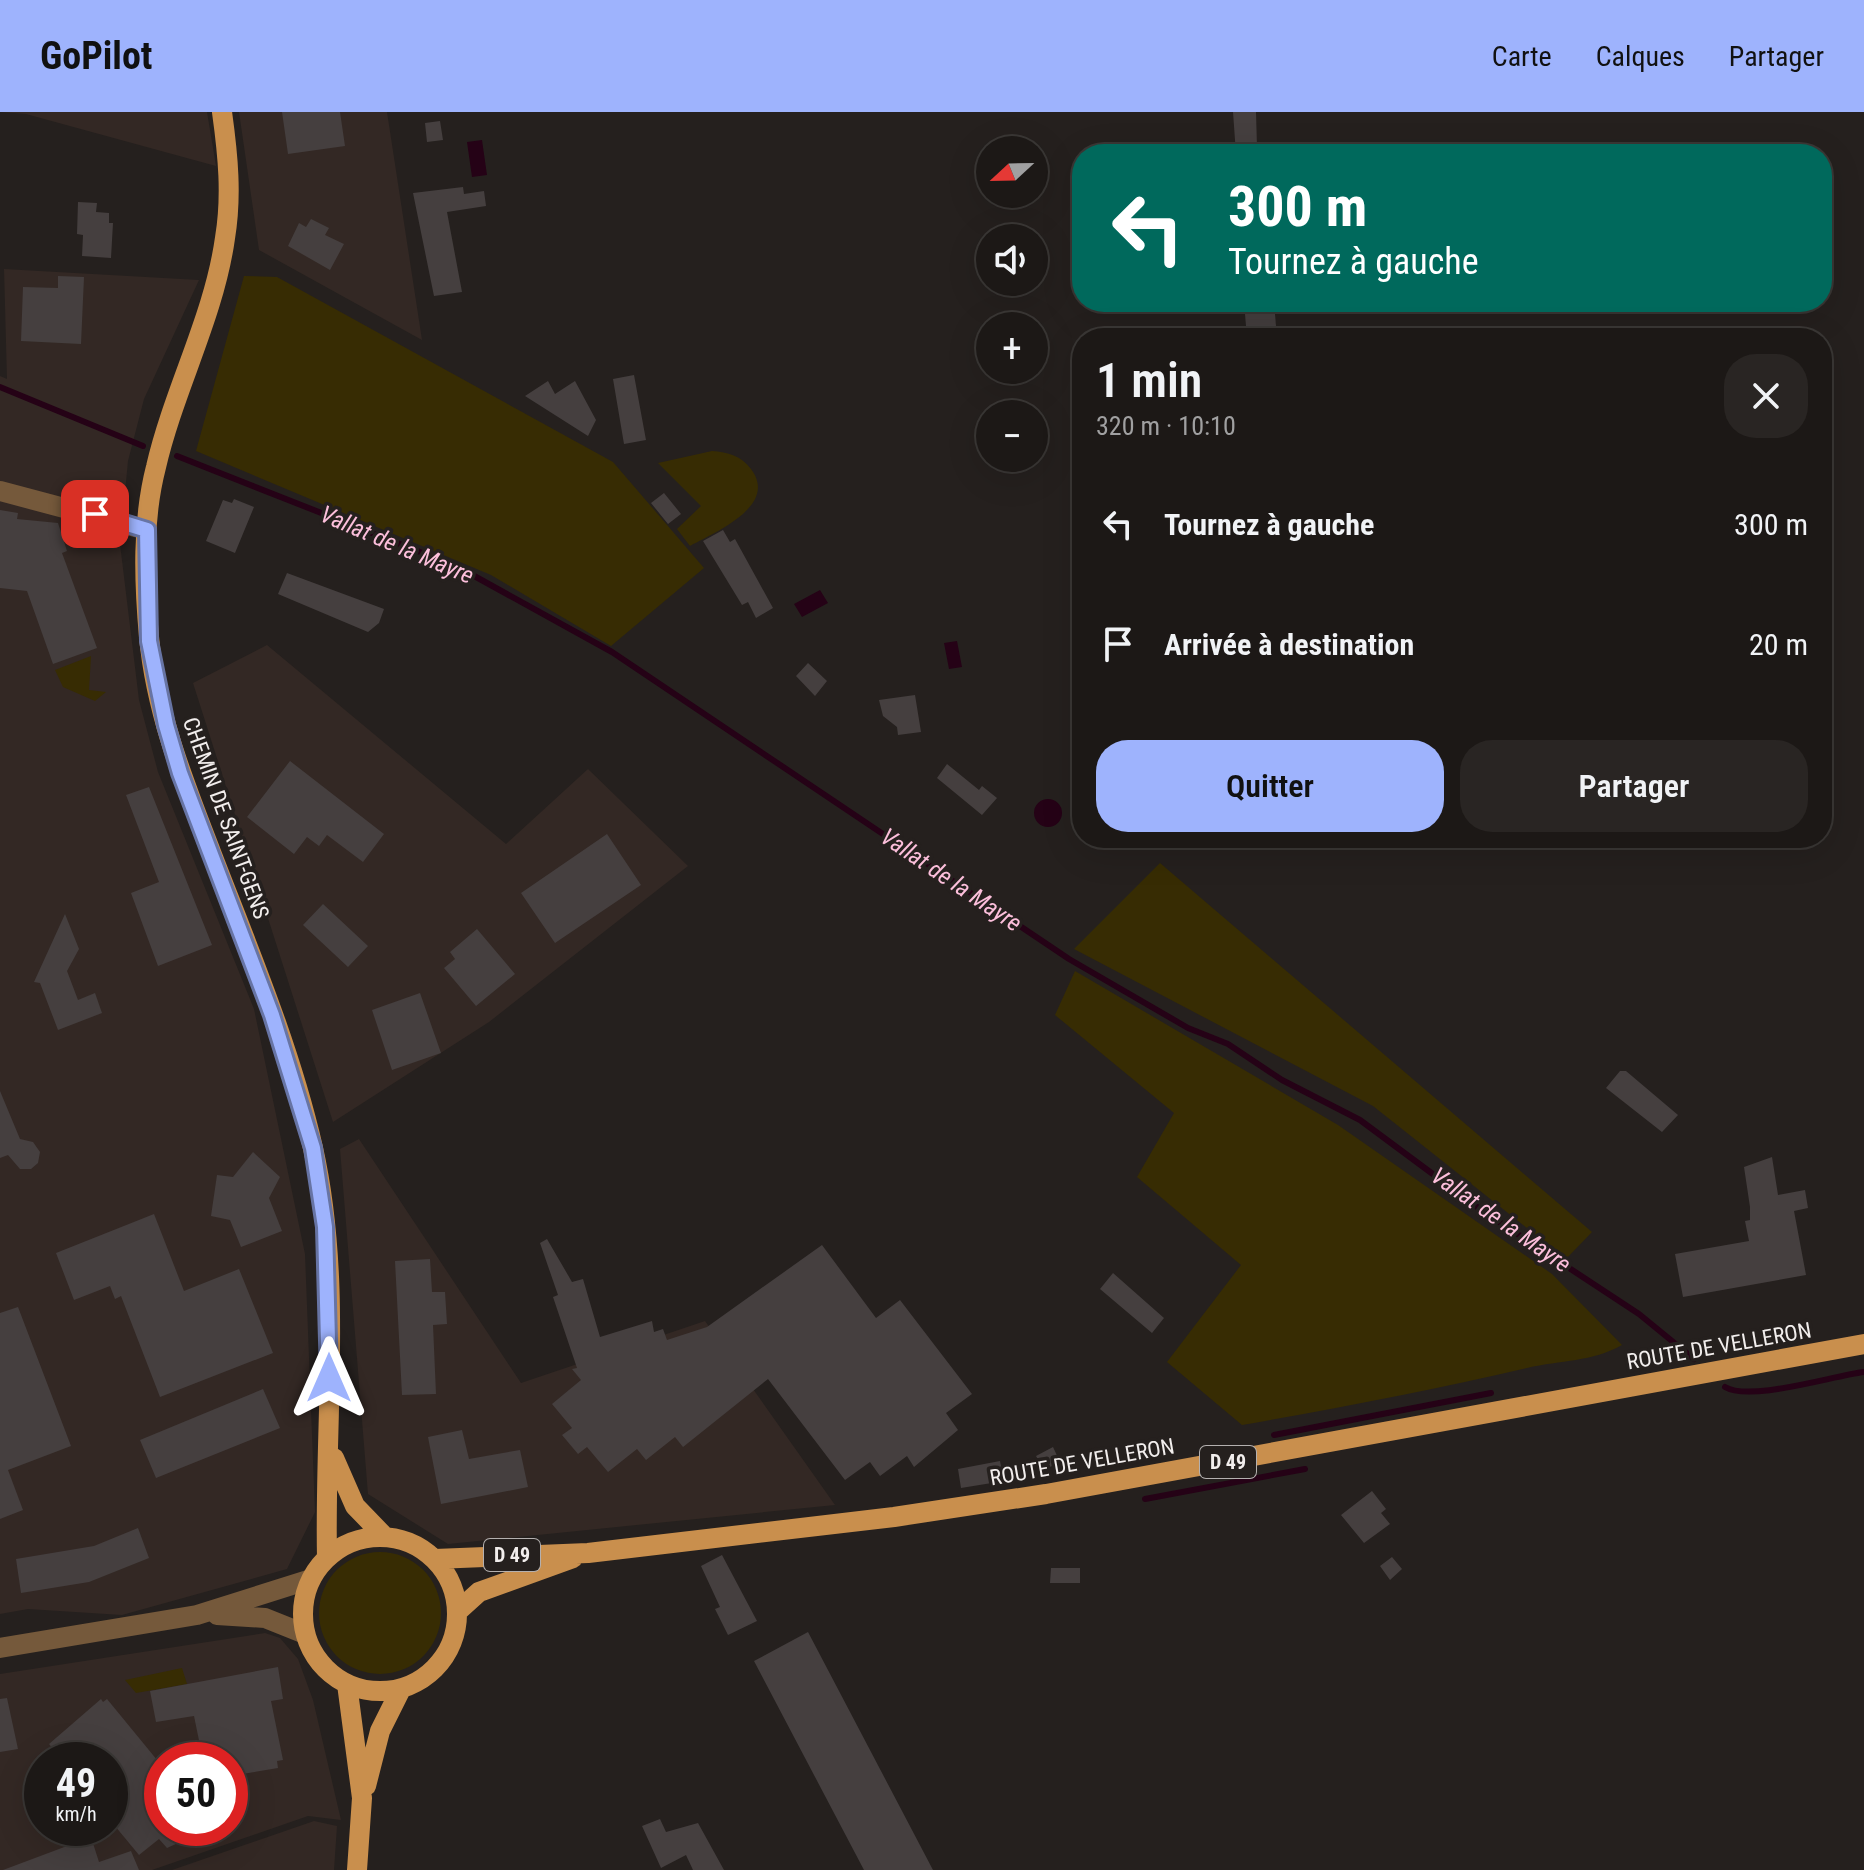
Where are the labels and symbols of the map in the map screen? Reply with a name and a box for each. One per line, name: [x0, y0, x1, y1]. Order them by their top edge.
north arrow: [976, 136, 1048, 208]
pin: [61, 480, 129, 548]
water label: Vallat de la Mayre: [316, 500, 478, 590]
street label: CHEMIN DE SAINT-GENS: [178, 714, 274, 922]
water label: Vallat de la Mayre: [875, 823, 1027, 937]
water label: Vallat de la Mayre: [1426, 1162, 1576, 1278]
street label: ROUTE DE VELLERON: [1625, 1317, 1813, 1375]
position arrow: [287, 1336, 371, 1420]
street label: ROUTE DE VELLERON: [988, 1433, 1176, 1491]
road number: D 49: [1200, 1446, 1256, 1478]
road number: D 49: [484, 1539, 540, 1571]
speed limit sign: 50: [144, 1742, 248, 1846]

